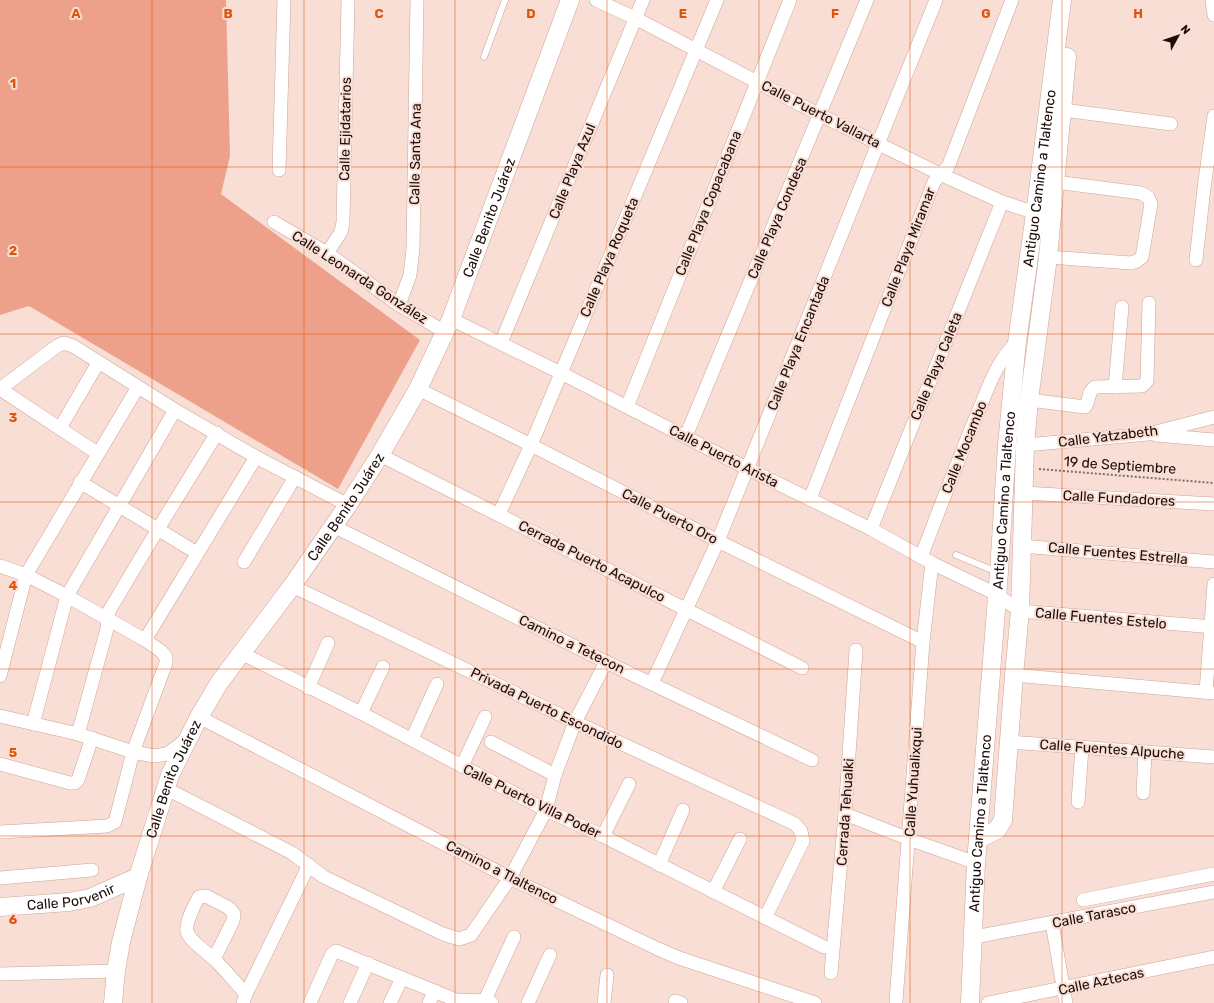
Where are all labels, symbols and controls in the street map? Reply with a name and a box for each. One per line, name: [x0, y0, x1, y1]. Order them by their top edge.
text: A: [71, 6, 81, 21]
text: B: [223, 6, 233, 21]
text: C: [374, 6, 384, 21]
text: D: [526, 6, 536, 21]
text: E: [679, 6, 687, 21]
text: F: [831, 6, 839, 21]
text: G: [981, 6, 991, 21]
text: H: [1133, 6, 1143, 21]
north arrow: [1158, 16, 1198, 56]
text: N: [1178, 23, 1193, 37]
text: 1: [10, 76, 16, 91]
street label: Calle Ejidatarios: [336, 77, 355, 181]
street label: Calle Puerto Vallarta: [758, 77, 883, 152]
street label: Antiguo Camino a Tlaltenco: [1020, 89, 1060, 268]
street label: Calle Santa Ana: [406, 103, 425, 205]
street label: Calle Playa Azul: [546, 121, 599, 222]
street label: Calle Playa Copacabana: [672, 128, 745, 278]
street label: Calle Playa Condesa: [744, 155, 811, 282]
street label: Calle Benito Juárez: [459, 156, 519, 280]
street label: Calle Playa Miramar: [878, 184, 939, 309]
street label: Calle Playa Roqueta: [577, 195, 642, 320]
street label: Calle Leonarda González: [288, 227, 431, 328]
text: 2: [9, 243, 17, 258]
street label: Calle Playa Encantada: [764, 273, 833, 413]
street label: Calle Playa Caleta: [907, 310, 966, 423]
street label: Calle Mocambo: [938, 398, 991, 496]
text: 3: [9, 410, 18, 425]
street label: Antiguo Camino a Tlaltenco: [990, 410, 1019, 590]
street label: Calle Puerto Arista: [666, 421, 781, 491]
street label: Calle Yatzabeth: [1057, 422, 1159, 451]
street label: Calle Benito Juárez: [304, 450, 388, 564]
street label: 19 de Septiembre: [1063, 453, 1177, 478]
street label: Calle Puerto Oro: [619, 485, 721, 548]
street label: Calle Fundadores: [1062, 487, 1176, 510]
street label: Cerrada Puerto Acapulco: [515, 517, 668, 606]
street label: Calle Fuentes Estrella: [1047, 539, 1189, 568]
text: 4: [9, 578, 18, 593]
street label: Calle Fuentes Estelo: [1034, 604, 1167, 633]
street label: Camino a Tetecon: [516, 611, 628, 677]
street label: Privada Puerto Escondido: [468, 664, 626, 753]
street label: Calle Benito Juárez: [143, 717, 205, 841]
street label: Calle Yuhualixqui: [901, 726, 926, 838]
street label: Antiguo Camino a Tlaltenco: [966, 734, 995, 913]
street label: Calle Fuentes Alpuche: [1039, 736, 1185, 763]
text: 5: [9, 745, 17, 760]
street label: Cerrada Tehualki: [833, 758, 858, 866]
street label: Calle Puerto Villa Poder: [460, 761, 604, 843]
street label: Camino a Tlaltenco: [443, 837, 561, 908]
street label: Calle Porvenir: [26, 880, 118, 914]
street label: Calle Tarasco: [1051, 899, 1138, 932]
text: 6: [9, 912, 18, 927]
street label: Calle Aztecas: [1057, 964, 1146, 999]

